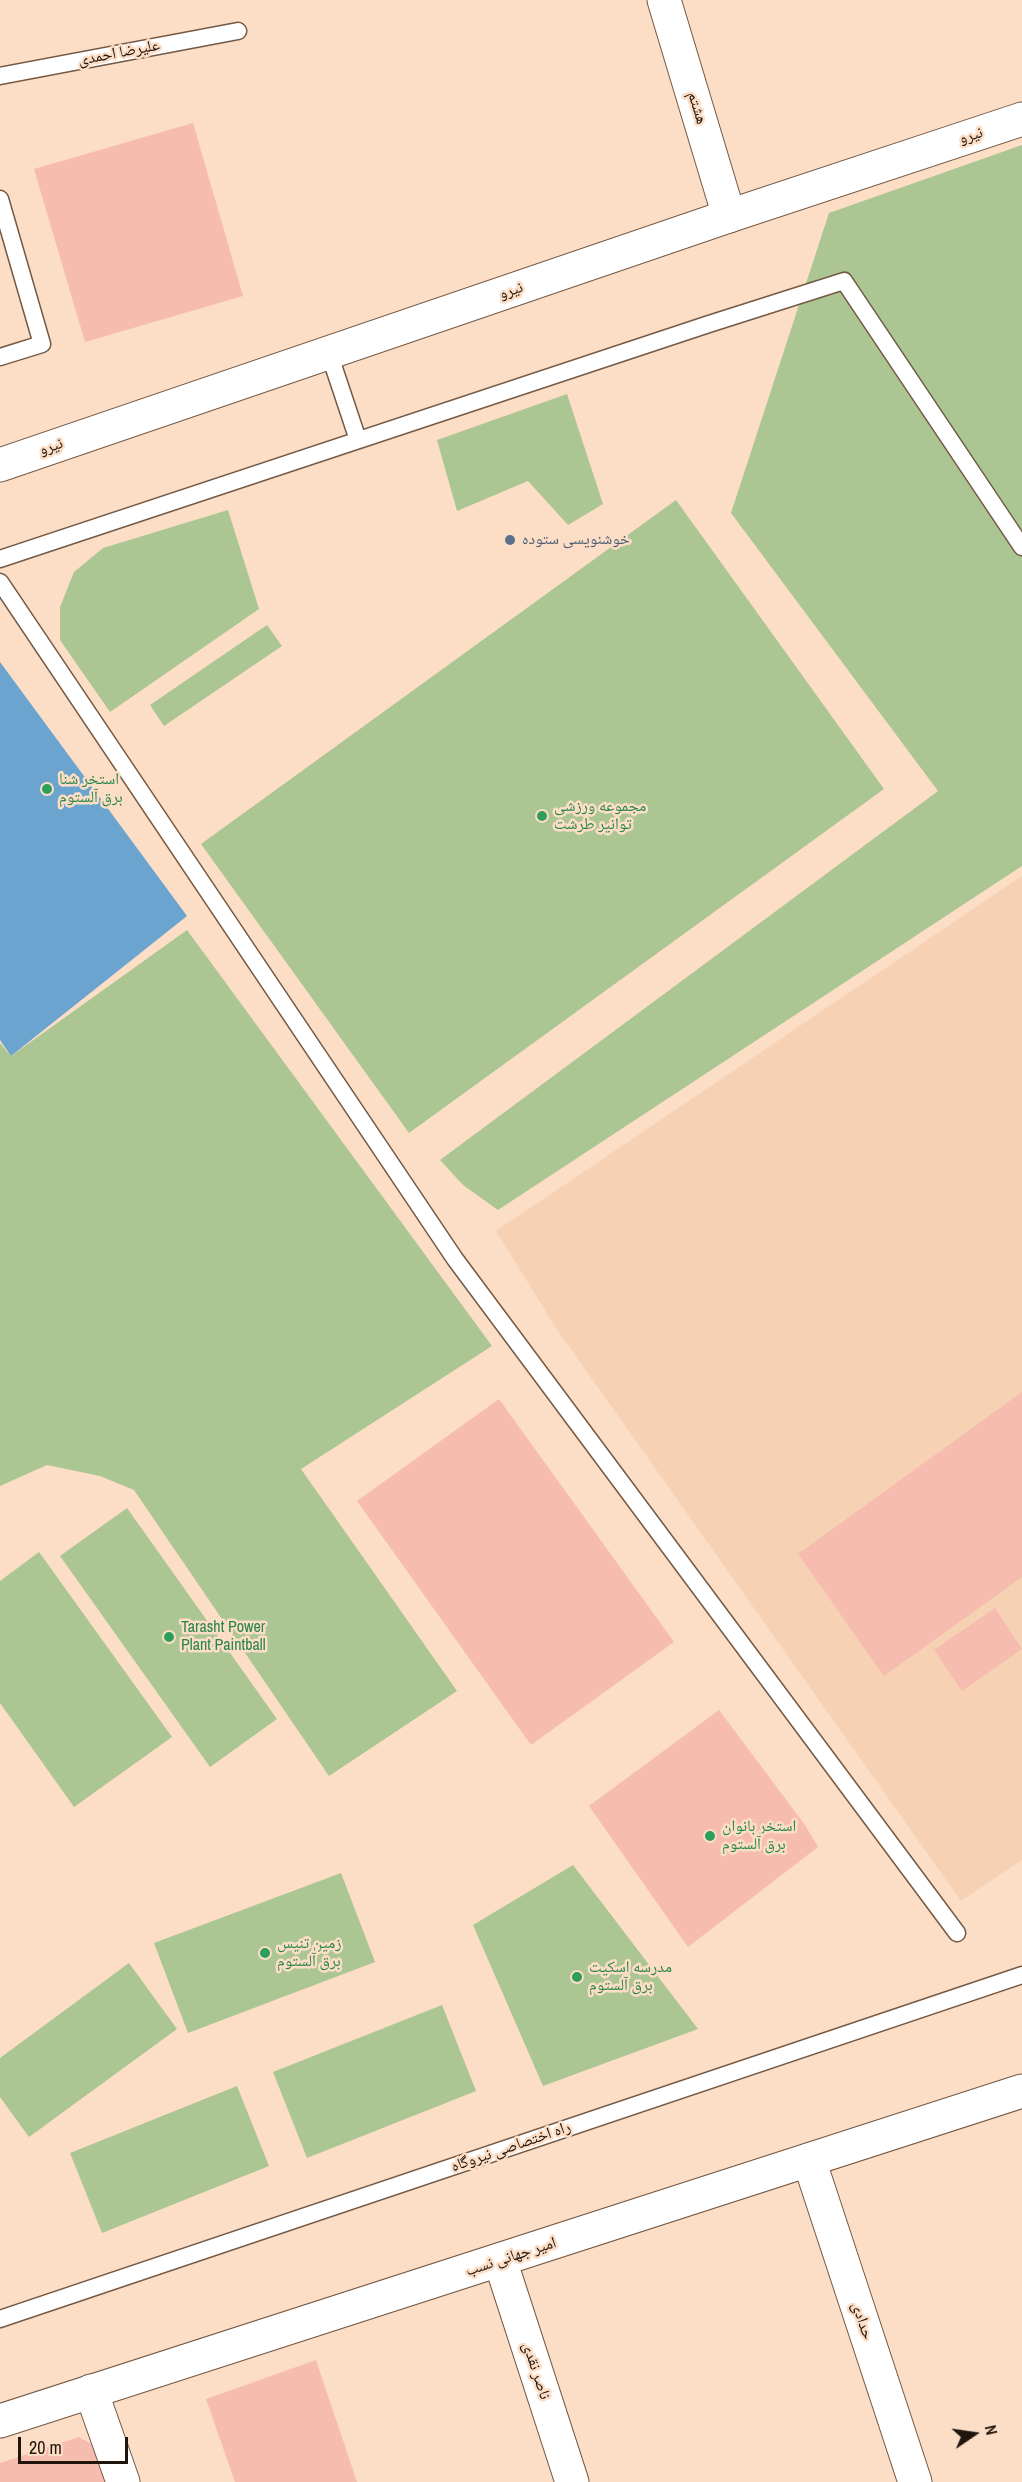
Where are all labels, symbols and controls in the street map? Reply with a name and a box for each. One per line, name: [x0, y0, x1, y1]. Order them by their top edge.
street label: علیرضا احمدی: [77, 36, 161, 70]
street label: هشتم: [683, 89, 711, 127]
street label: نیرو: [957, 123, 985, 149]
street label: نیرو: [496, 278, 526, 304]
street label: نیرو: [36, 434, 66, 460]
place label: خوشنویسی ستوده: [522, 530, 630, 550]
marker: خوشنویسی ستوده: [503, 533, 517, 547]
place label: استخر شنا برق آلستوم: [59, 770, 123, 808]
marker: استخر شنا برق آلستوم: [40, 782, 54, 796]
place label: مجموعه ورزشی توانیر طرشت: [554, 797, 646, 835]
marker: مجموعه ورزشی توانیر طرشت: [535, 809, 549, 823]
place label: Tarasht Power Plant Paintball: [181, 1618, 266, 1656]
marker: Tarasht Power Plant Paintball: [162, 1630, 176, 1644]
place label: استخر بانوان برق آلستوم: [722, 1817, 796, 1855]
marker: استخر بانوان برق آلستوم: [703, 1829, 717, 1843]
place label: زمین تنیس برق آلستوم: [277, 1934, 341, 1972]
marker: زمین تنیس برق آلستوم: [258, 1946, 272, 1960]
place label: مدرسه اسکیت برق آلستوم: [589, 1958, 672, 1996]
marker: مدرسه اسکیت برق آلستوم: [570, 1970, 584, 1984]
street label: راه اختصاصی نیروگاه: [449, 2118, 573, 2176]
street label: امیر جهانی نسب: [463, 2233, 559, 2281]
street label: حدادی: [847, 2300, 877, 2342]
street label: ناصر نقدی: [518, 2340, 554, 2402]
north arrow: [944, 2404, 1004, 2464]
text: N: [980, 2423, 1003, 2437]
scale bar: [21, 2425, 130, 2463]
text: 20 m: [29, 2435, 62, 2460]

